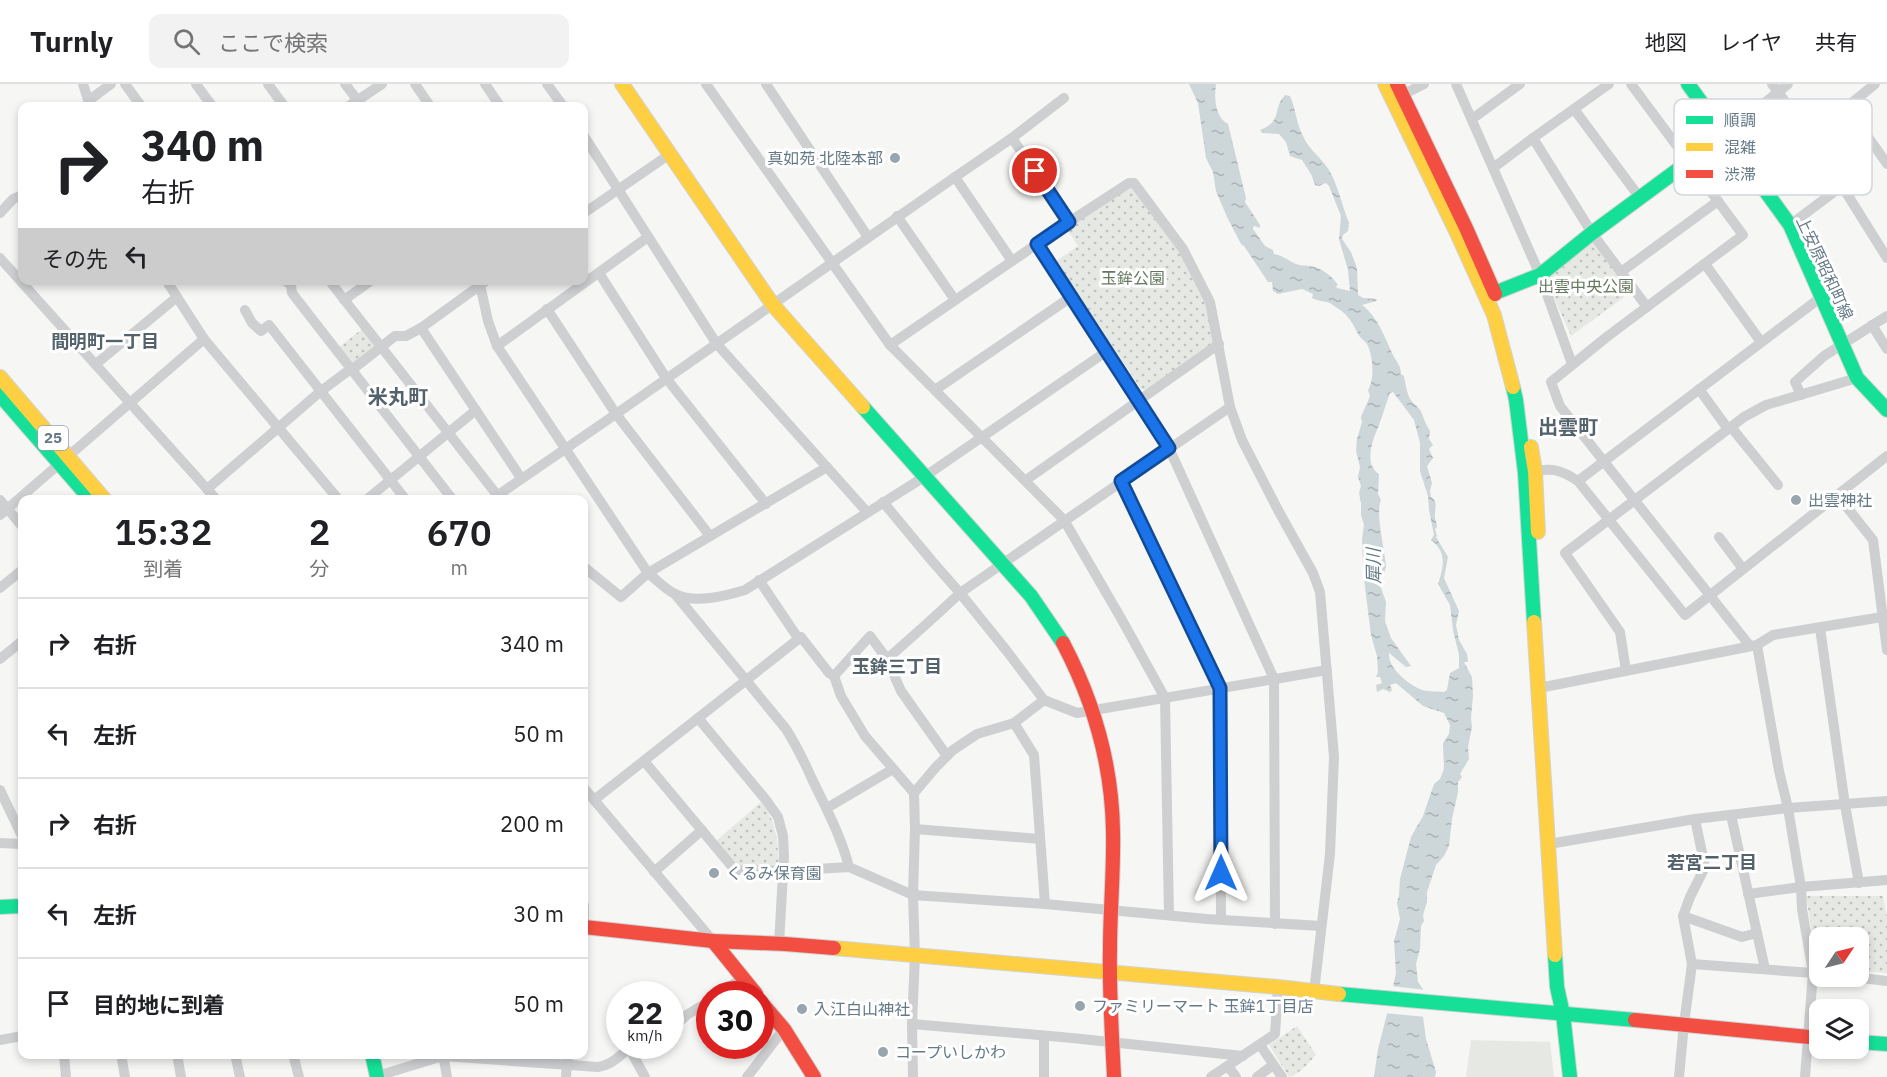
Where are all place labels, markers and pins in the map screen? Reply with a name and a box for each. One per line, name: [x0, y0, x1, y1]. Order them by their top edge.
pin: [1009, 145, 1060, 196]
place label: 真如苑 北陸本部: [767, 148, 883, 168]
marker: 真如苑 北陸本部: [888, 151, 902, 165]
place label: 出雲神社: [1808, 490, 1872, 510]
marker: 出雲神社: [1789, 493, 1803, 507]
place label: くるみ保育園: [726, 863, 822, 883]
marker: くるみ保育園: [707, 866, 721, 880]
place label: ファミリーマート 玉鉾1丁目店: [1092, 996, 1313, 1016]
place label: 入江白山神社: [814, 999, 910, 1019]
marker: ファミリーマート 玉鉾1丁目店: [1073, 999, 1087, 1013]
marker: 入江白山神社: [795, 1002, 809, 1016]
place label: コープいしかわ: [895, 1042, 1006, 1062]
marker: コープいしかわ: [876, 1045, 890, 1059]

